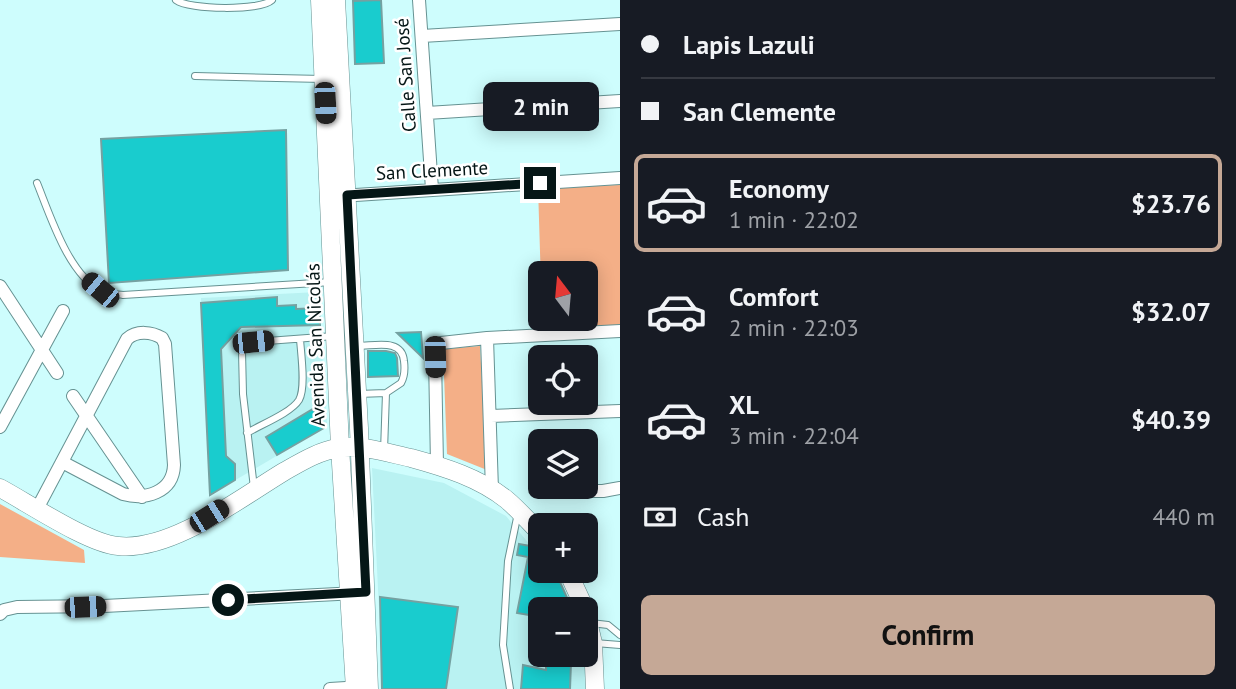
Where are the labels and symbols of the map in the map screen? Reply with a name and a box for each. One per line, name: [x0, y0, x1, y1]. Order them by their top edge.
street label: Calle San José: [389, 17, 421, 133]
car: [314, 81, 337, 125]
callout: 2 min: [482, 82, 598, 130]
street label: San Clemente: [375, 155, 489, 185]
route end: [524, 167, 556, 199]
north arrow: [528, 261, 598, 331]
street label: Avenida San Nicolás: [300, 263, 330, 427]
car: [78, 268, 123, 312]
car: [232, 329, 275, 355]
car: [425, 336, 446, 378]
car: [186, 496, 233, 536]
route start: [212, 584, 244, 616]
car: [64, 596, 107, 618]

